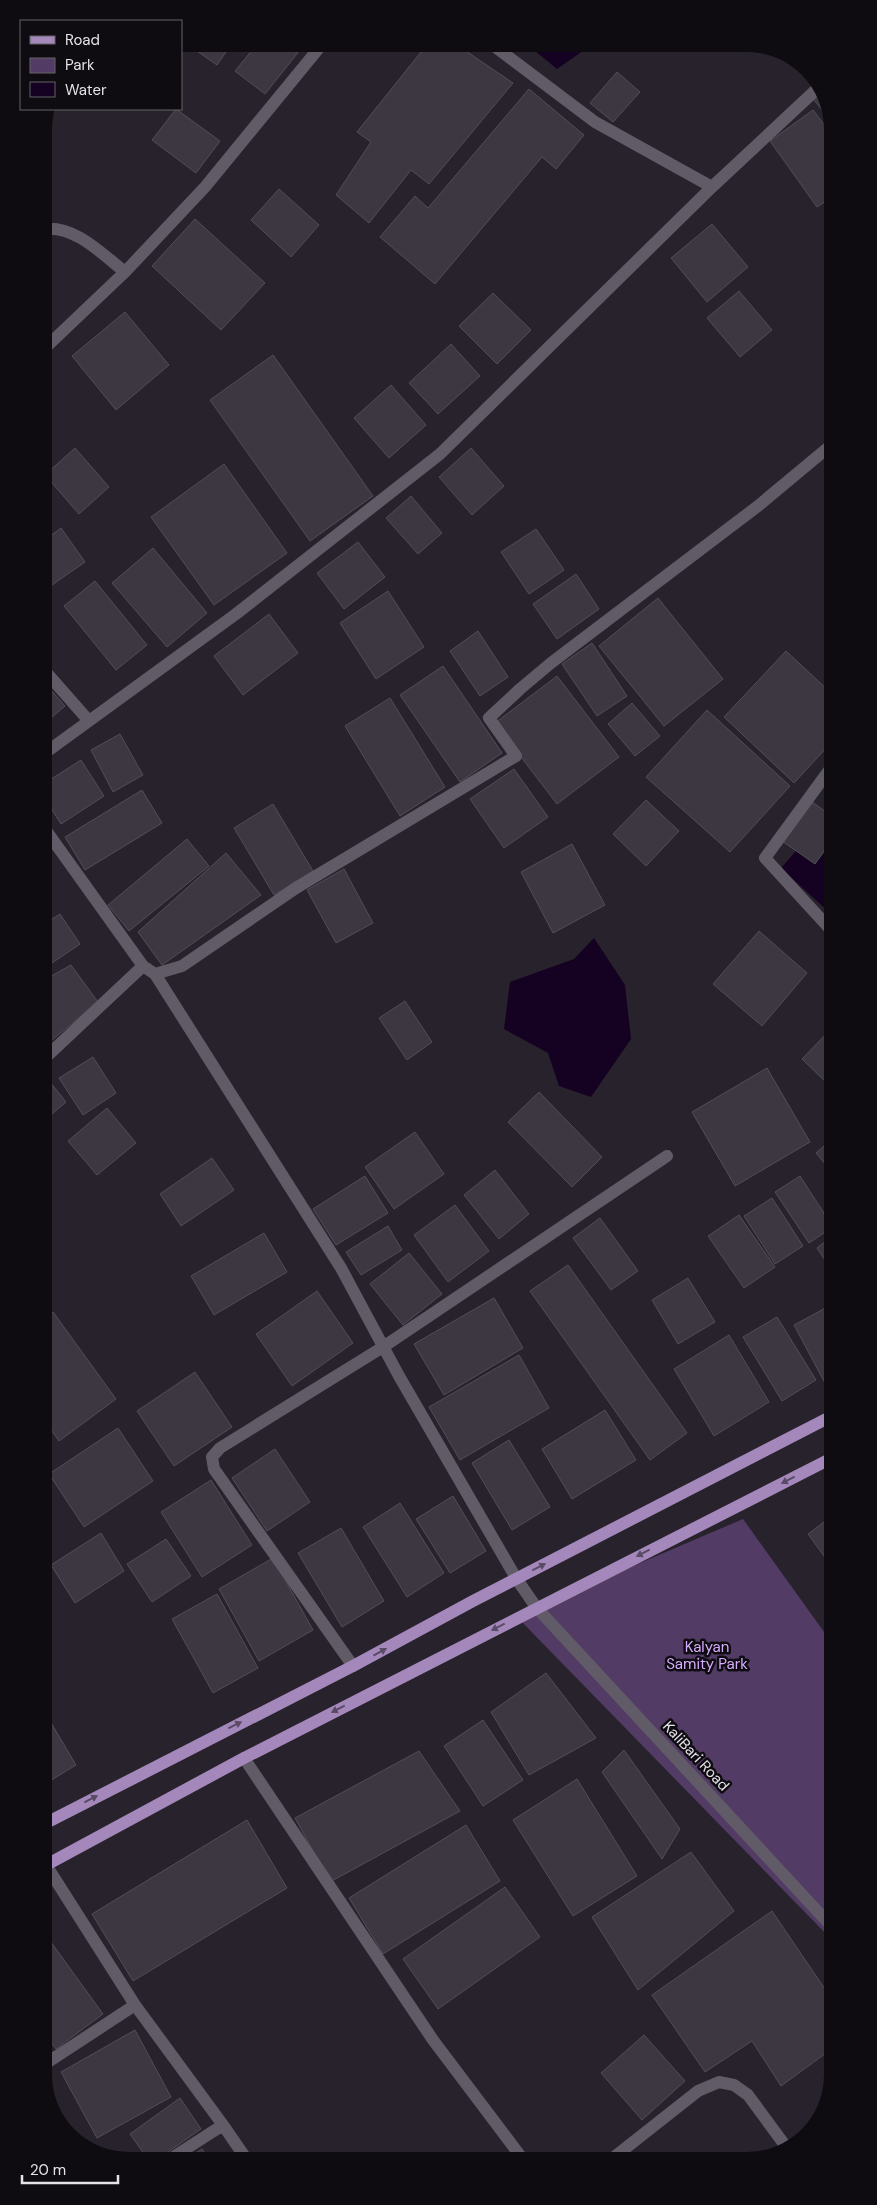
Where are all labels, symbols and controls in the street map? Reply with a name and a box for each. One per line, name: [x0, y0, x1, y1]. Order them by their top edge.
legend: [20, 20, 182, 110]
text: Road: [65, 30, 100, 50]
text: Park: [65, 55, 95, 75]
text: Water: [65, 80, 107, 100]
one-way arrow: [781, 1476, 795, 1484]
one-way arrow: [636, 1549, 650, 1557]
one-way arrow: [532, 1563, 546, 1571]
one-way arrow: [491, 1623, 505, 1631]
park label: Kalyan Samity Park: [666, 1637, 748, 1674]
one-way arrow: [374, 1647, 387, 1656]
one-way arrow: [331, 1705, 345, 1713]
street label: KaliBari Road: [658, 1717, 734, 1795]
one-way arrow: [228, 1721, 242, 1729]
one-way arrow: [84, 1795, 98, 1803]
scale bar: [22, 2152, 119, 2184]
text: 20 m: [30, 2160, 66, 2180]

